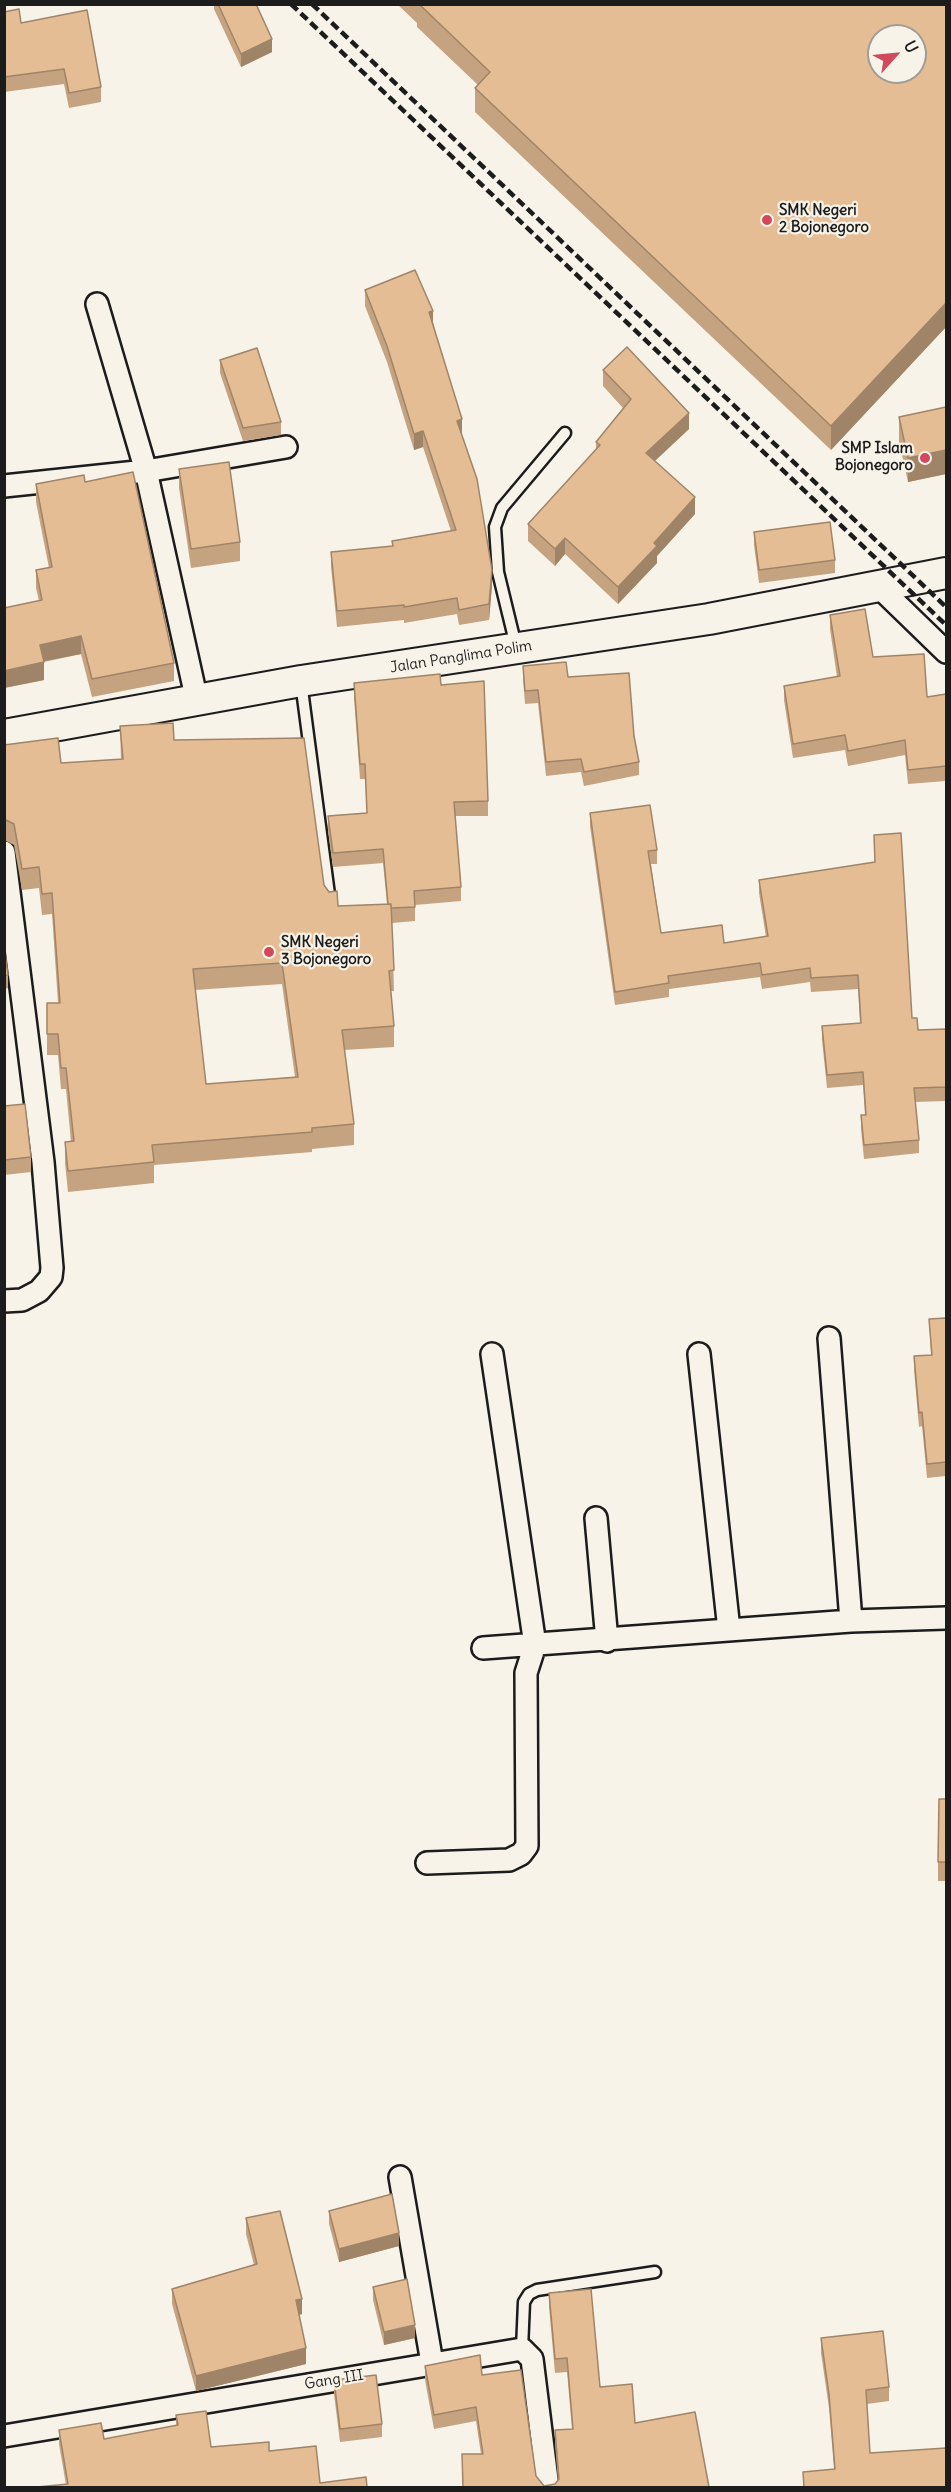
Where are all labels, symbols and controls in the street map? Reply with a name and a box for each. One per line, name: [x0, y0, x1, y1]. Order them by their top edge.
north arrow: [867, 24, 927, 84]
text: U: [900, 37, 923, 56]
place label: SMK Negeri 2 Bojonegoro: [779, 202, 869, 237]
marker: SMK Negeri 2 Bojonegoro: [760, 213, 774, 227]
place label: SMP Islam Bojonegoro: [835, 440, 913, 475]
marker: SMP Islam Bojonegoro: [918, 451, 932, 465]
street label: Jalan Panglima Polim: [389, 637, 533, 677]
place label: SMK Negeri 3 Bojonegoro: [281, 934, 371, 969]
marker: SMK Negeri 3 Bojonegoro: [262, 945, 276, 959]
street label: Gang III: [303, 2366, 365, 2394]

